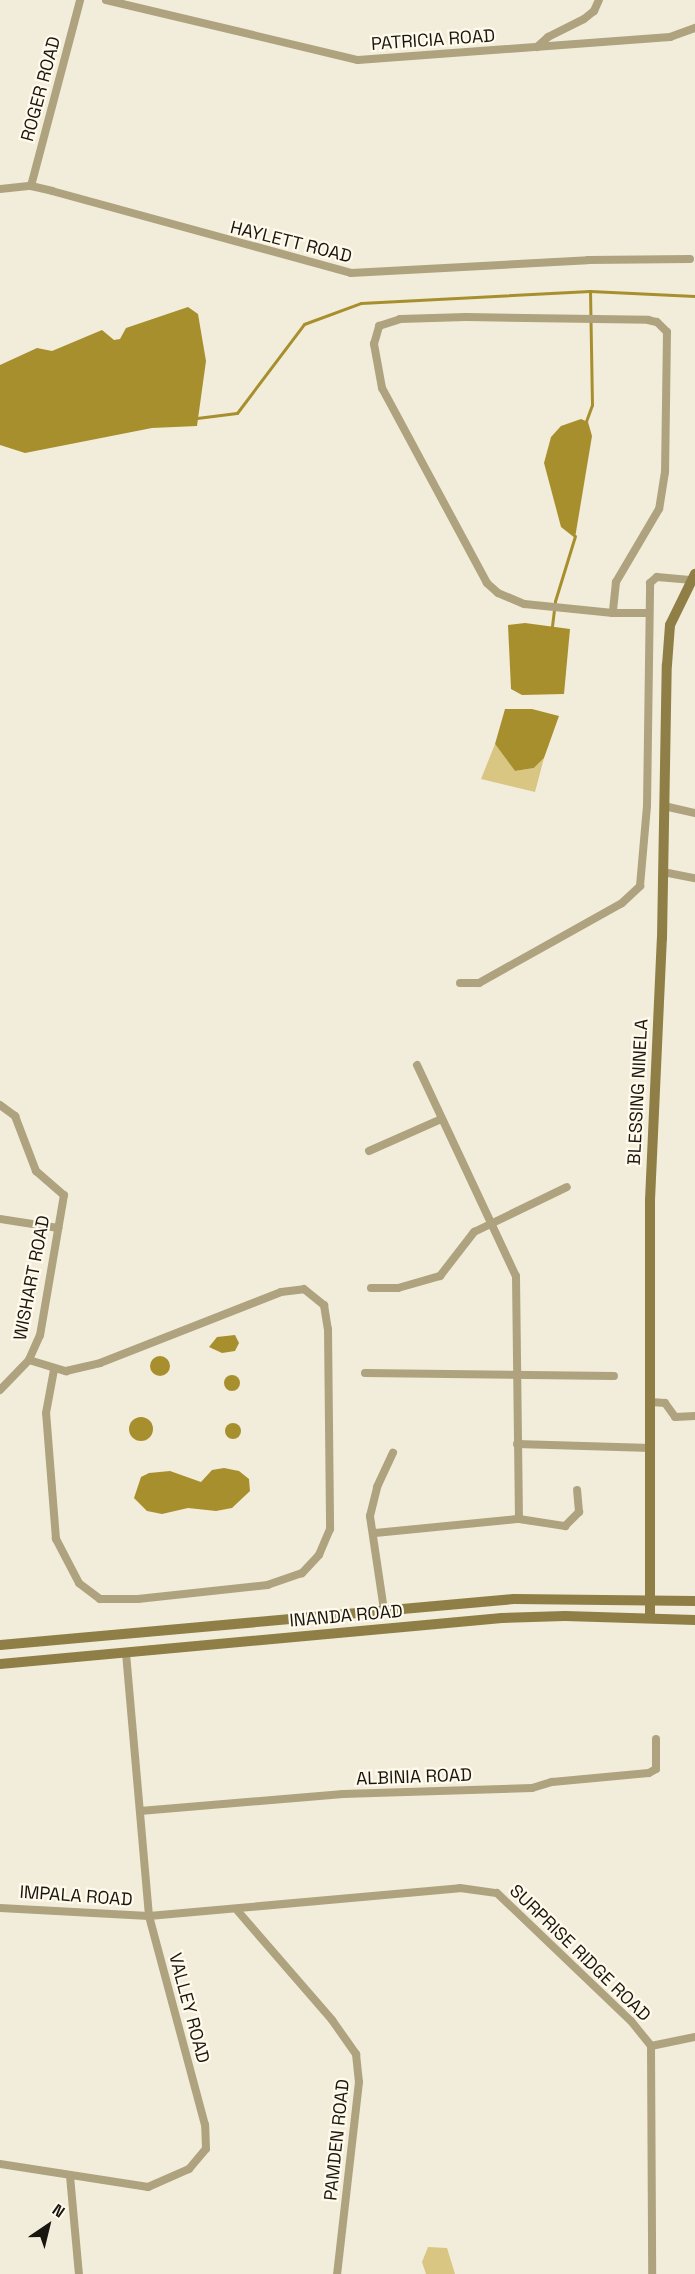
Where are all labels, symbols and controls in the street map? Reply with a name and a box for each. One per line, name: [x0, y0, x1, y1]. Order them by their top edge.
street label: PATRICIA ROAD: [370, 25, 496, 55]
street label: ROGER ROAD: [17, 34, 65, 144]
street label: HAYLETT ROAD: [228, 216, 354, 268]
street label: BLESSING NINELA: [623, 1018, 653, 1166]
street label: WISHART ROAD: [9, 1214, 55, 1342]
street label: INANDA ROAD: [288, 1600, 404, 1632]
street label: ALBINIA ROAD: [356, 1764, 472, 1790]
street label: SURPRISE RIDGE ROAD: [505, 1880, 655, 2026]
street label: IMPALA ROAD: [19, 1881, 133, 1911]
street label: VALLEY ROAD: [164, 1950, 214, 2066]
street label: PAMDEN ROAD: [320, 2078, 354, 2202]
north arrow: [18, 2196, 78, 2256]
text: N: [48, 2199, 69, 2223]

